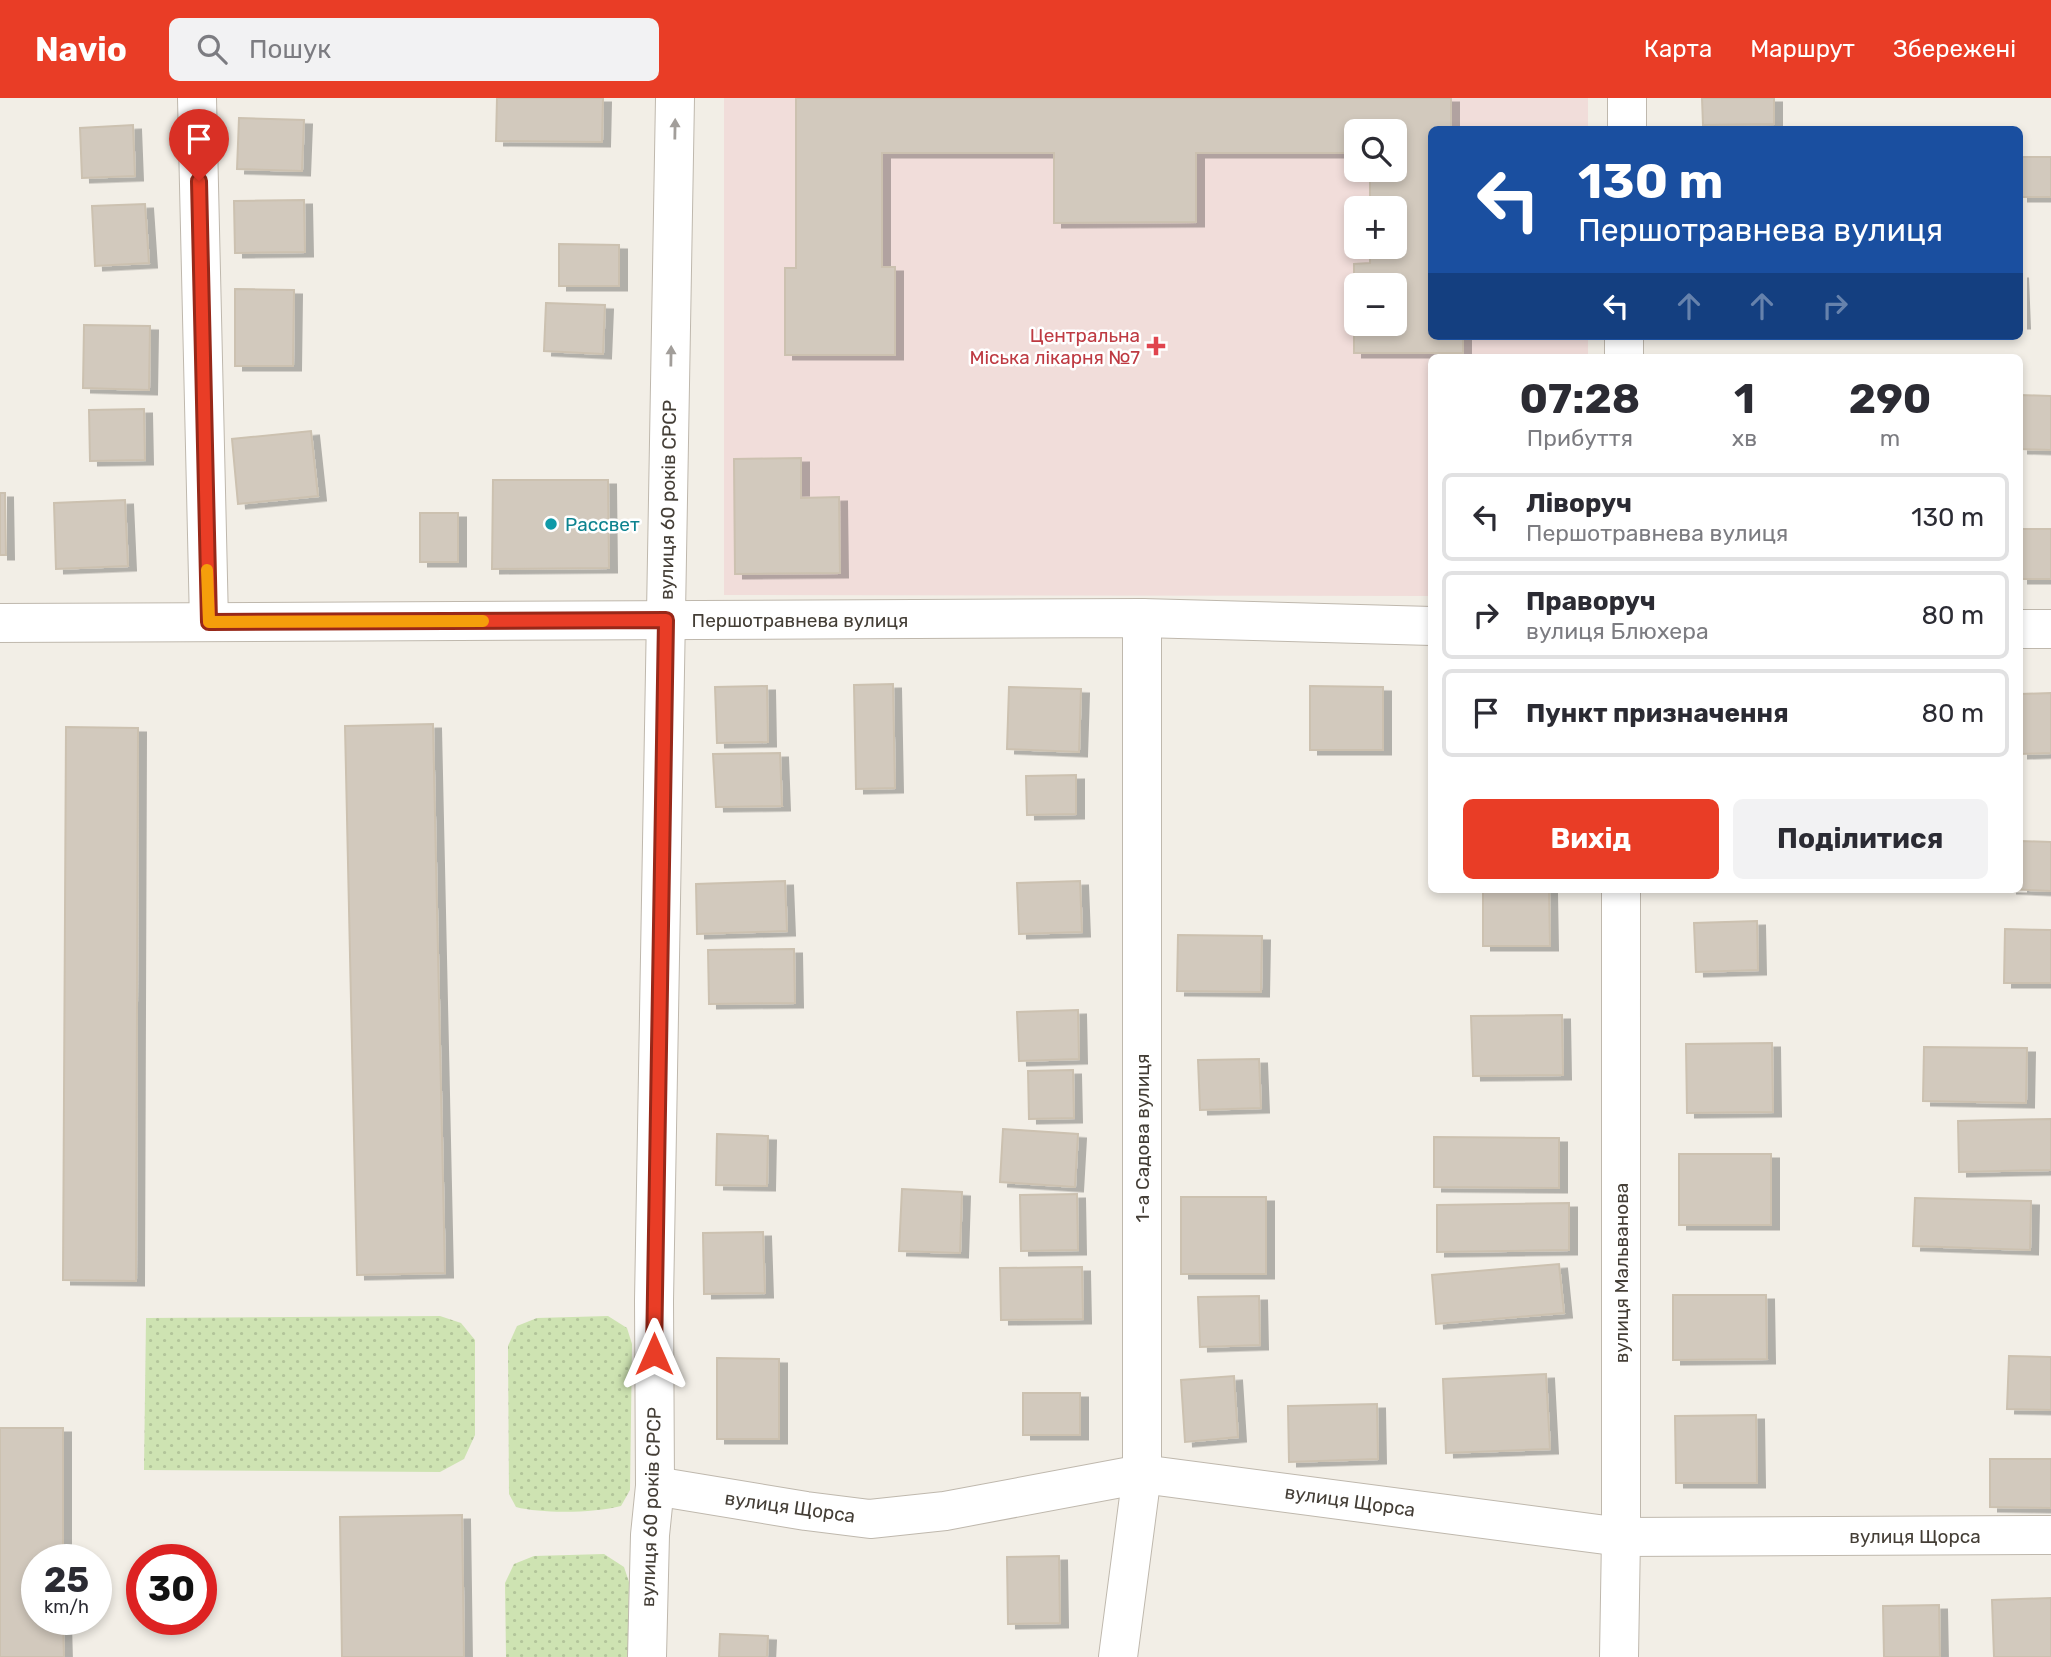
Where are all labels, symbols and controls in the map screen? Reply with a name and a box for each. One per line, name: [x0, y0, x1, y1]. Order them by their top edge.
search box: [169, 18, 659, 81]
text: Navio: [35, 30, 127, 69]
icon: search: [193, 30, 231, 68]
text: Пошук: [249, 34, 331, 65]
text: Карта: [1644, 35, 1712, 63]
text: Маршрут: [1750, 35, 1855, 63]
text: Збережені: [1893, 35, 2016, 63]
pin: [169, 109, 229, 181]
one-way arrow: [669, 117, 681, 139]
map controls: [1344, 119, 1407, 336]
button: search: [1344, 119, 1407, 182]
icon: arrive: [180, 120, 218, 158]
text: 130 m: [1578, 152, 1723, 210]
icon: left: [1463, 154, 1554, 245]
button: +: [1344, 196, 1407, 259]
text: Першотравнева вулиця: [1578, 211, 1943, 249]
button: −: [1344, 273, 1407, 336]
icon: left: [1597, 287, 1635, 325]
icon: ahead: [1670, 287, 1708, 325]
icon: ahead: [1743, 287, 1781, 325]
icon: right: [1816, 287, 1854, 325]
place label: Центральна Міська лікарня №7: [969, 324, 1140, 369]
marker: Центральна Міська лікарня №7: [1146, 336, 1166, 356]
one-way arrow: [665, 345, 676, 367]
text: 07:28: [1520, 374, 1640, 424]
text: 1: [1734, 374, 1755, 424]
text: 290: [1849, 374, 1931, 424]
street label: вулиця 60 років СРСР: [655, 400, 681, 600]
text: Прибуття: [1527, 424, 1633, 452]
text: хв: [1732, 424, 1757, 452]
text: m: [1880, 424, 1900, 452]
text: Ліворуч: [1526, 488, 1632, 519]
icon: left: [1467, 498, 1505, 536]
text: 130 m: [1911, 502, 1984, 533]
place label: Рассвет: [565, 513, 640, 536]
marker: Рассвет: [543, 516, 559, 532]
text: Першотравнева вулиця: [1526, 519, 1788, 547]
text: Праворуч: [1526, 586, 1656, 617]
icon: right: [1467, 596, 1505, 634]
text: 80 m: [1921, 600, 1984, 631]
street label: Першотравнева вулиця: [692, 609, 908, 632]
text: вулиця Блюхера: [1526, 617, 1709, 645]
icon: arrive: [1467, 694, 1505, 732]
text: Пункт призначення: [1526, 698, 1789, 729]
text: 80 m: [1921, 698, 1984, 729]
button: Вихід: [1463, 799, 1719, 879]
button: Поділитися: [1733, 799, 1988, 879]
street label: 1-а Садова вулиця: [1131, 1054, 1154, 1222]
street label: вулиця Мальванова: [1610, 1183, 1633, 1363]
position arrow: [617, 1317, 691, 1391]
street label: вулиця 60 років СРСР: [636, 1407, 666, 1607]
street label: вулиця Щорса: [1283, 1480, 1417, 1522]
street label: вулиця Щорса: [723, 1486, 857, 1528]
street label: вулиця Щорса: [1849, 1525, 1981, 1548]
speed limit sign: 30: [126, 1544, 217, 1635]
text: 25: [44, 1559, 89, 1601]
text: km/h: [44, 1596, 89, 1618]

